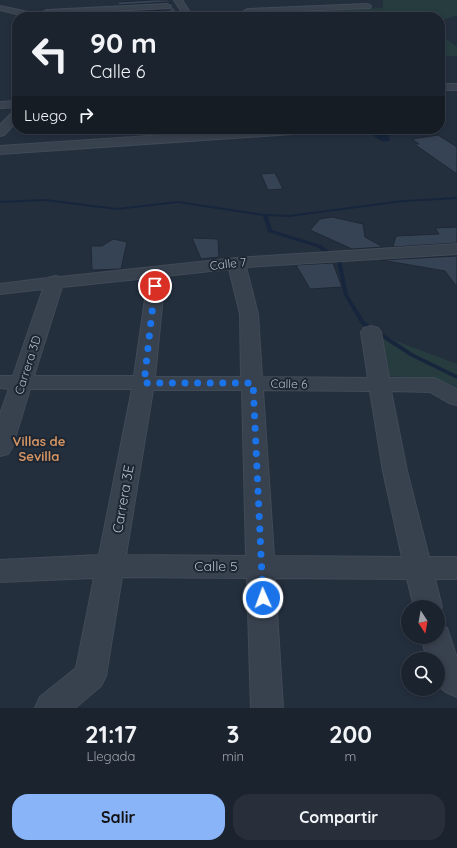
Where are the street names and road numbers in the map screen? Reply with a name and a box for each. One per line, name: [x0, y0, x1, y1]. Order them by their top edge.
street label: Calle 7: [209, 254, 247, 273]
street label: Carrera 3D: [11, 333, 44, 396]
street label: Calle 6: [270, 376, 308, 391]
street label: Carrera 3E: [108, 464, 138, 534]
street label: Calle 5: [194, 557, 238, 575]

